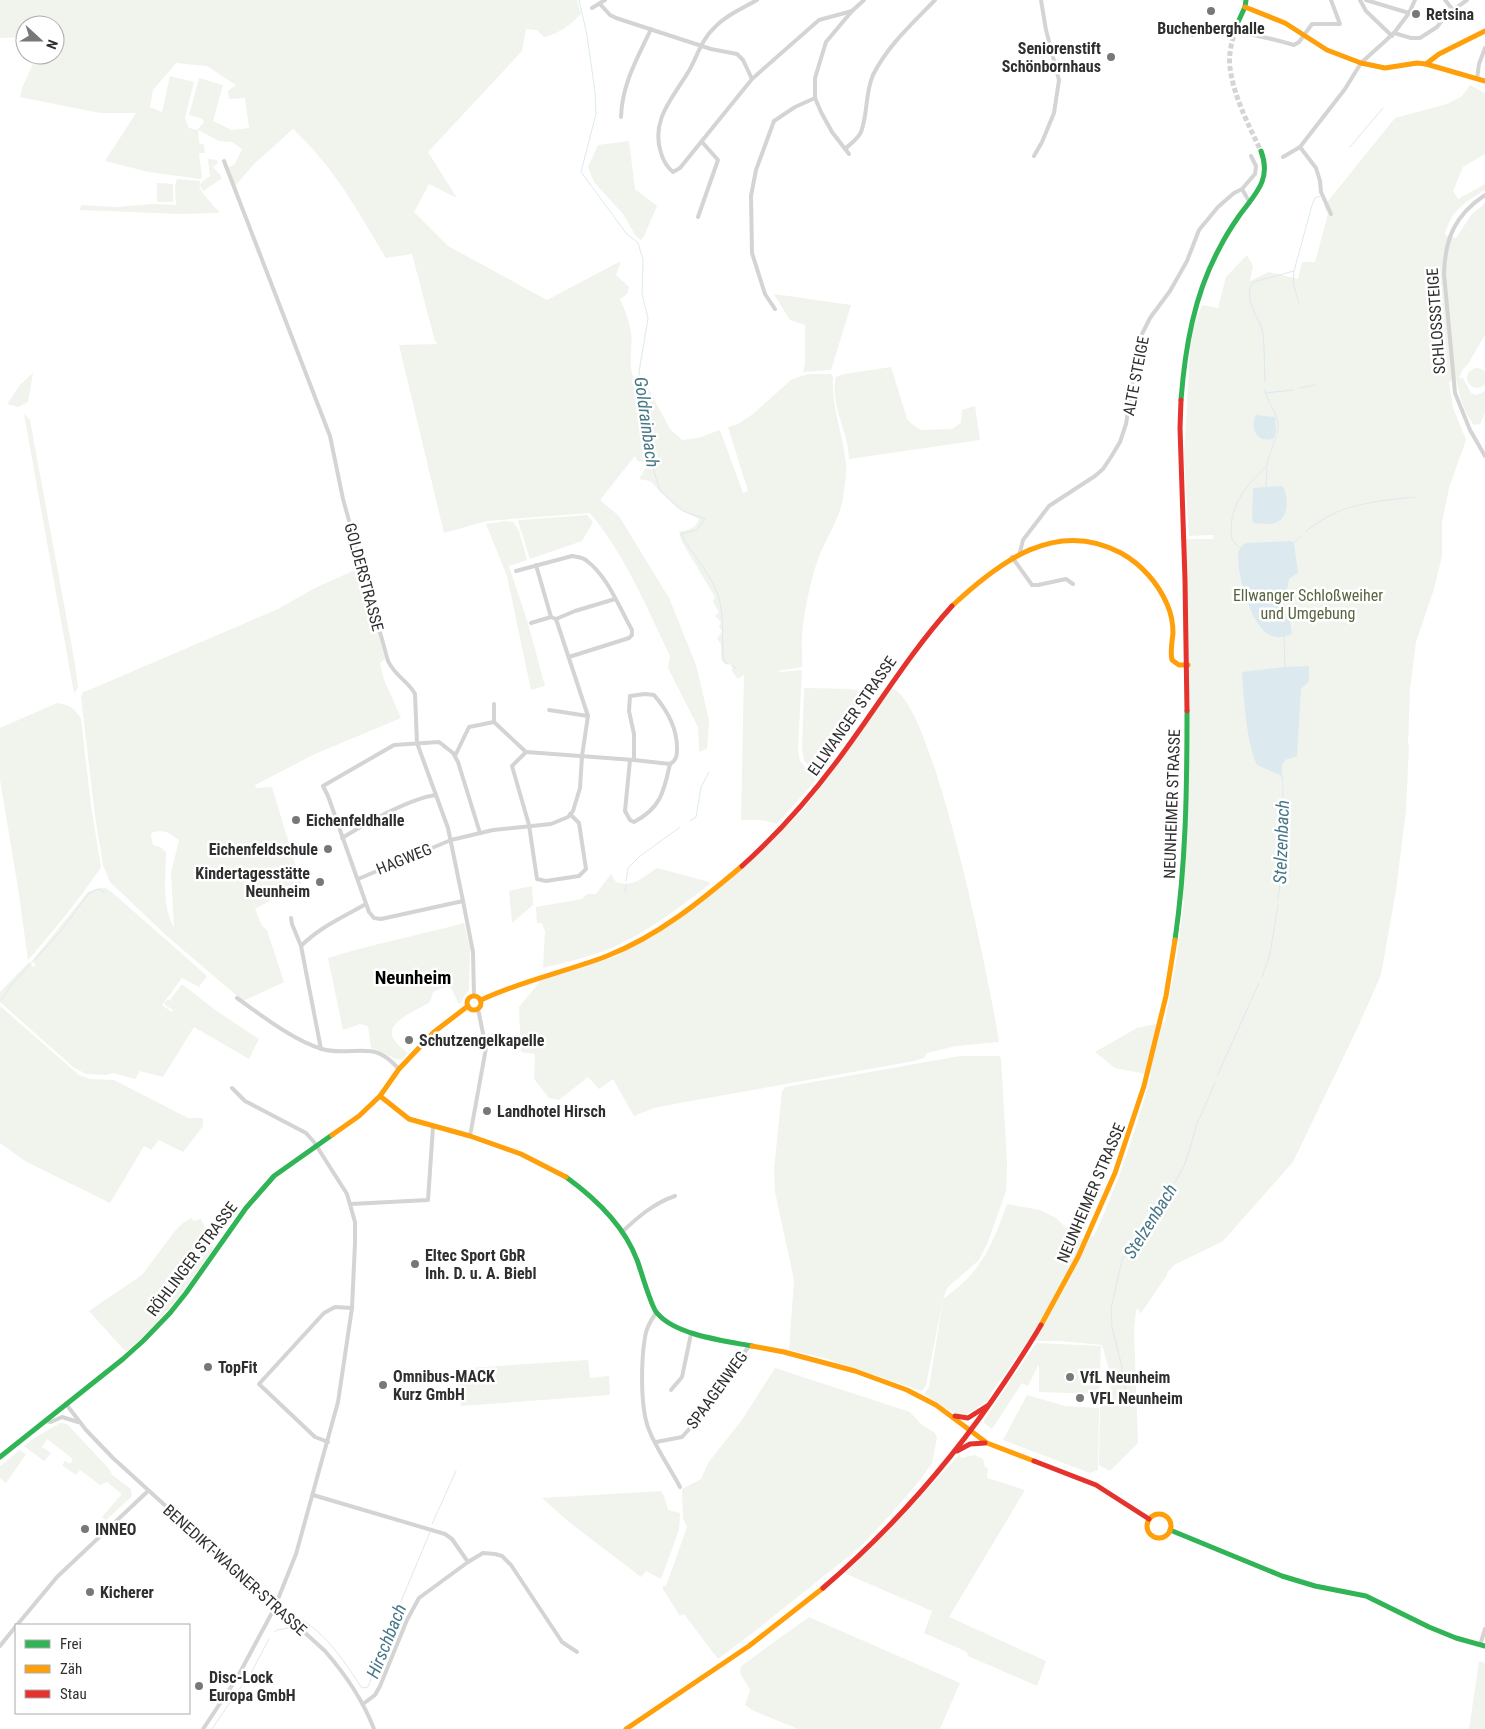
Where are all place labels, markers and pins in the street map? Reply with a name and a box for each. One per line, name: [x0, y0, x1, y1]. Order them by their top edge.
marker: Buchenberghalle: [1205, 5, 1217, 17]
place label: Retsina: [1426, 5, 1475, 24]
marker: Retsina: [1410, 8, 1422, 20]
place label: Buchenberghalle: [1157, 19, 1265, 38]
place label: Seniorenstift Schönbornhaus: [1002, 39, 1101, 76]
marker: Seniorenstift Schönbornhaus: [1105, 51, 1117, 63]
place label: Eichenfeldhalle: [306, 811, 405, 830]
marker: Eichenfeldhalle: [290, 814, 302, 826]
place label: Eichenfeldschule: [209, 840, 318, 859]
marker: Eichenfeldschule: [322, 843, 334, 855]
place label: Kindertagesstätte Neunheim: [195, 864, 310, 901]
marker: Kindertagesstätte Neunheim: [314, 876, 326, 888]
place label: Schutzengelkapelle: [419, 1031, 545, 1050]
marker: Schutzengelkapelle: [403, 1034, 415, 1046]
place label: Landhotel Hirsch: [497, 1102, 606, 1121]
marker: Landhotel Hirsch: [481, 1105, 493, 1117]
place label: Eltec Sport GbR Inh. D. u. A. Biebl: [425, 1246, 537, 1283]
marker: Eltec Sport GbR Inh. D. u. A. Biebl: [409, 1258, 421, 1270]
place label: TopFit: [218, 1358, 258, 1377]
marker: TopFit: [202, 1361, 214, 1373]
place label: Omnibus-MACK Kurz GmbH: [393, 1367, 495, 1404]
place label: VfL Neunheim: [1080, 1368, 1171, 1387]
marker: VfL Neunheim: [1064, 1371, 1076, 1383]
marker: Omnibus-MACK Kurz GmbH: [377, 1379, 389, 1391]
place label: VFL Neunheim: [1090, 1389, 1183, 1408]
marker: VFL Neunheim: [1074, 1392, 1086, 1404]
place label: INNEO: [95, 1520, 136, 1539]
marker: INNEO: [79, 1523, 91, 1535]
place label: Kicherer: [100, 1583, 154, 1602]
marker: Kicherer: [84, 1586, 96, 1598]
place label: Disc-Lock Europa GmbH: [209, 1668, 296, 1705]
marker: Disc-Lock Europa GmbH: [193, 1680, 205, 1692]

